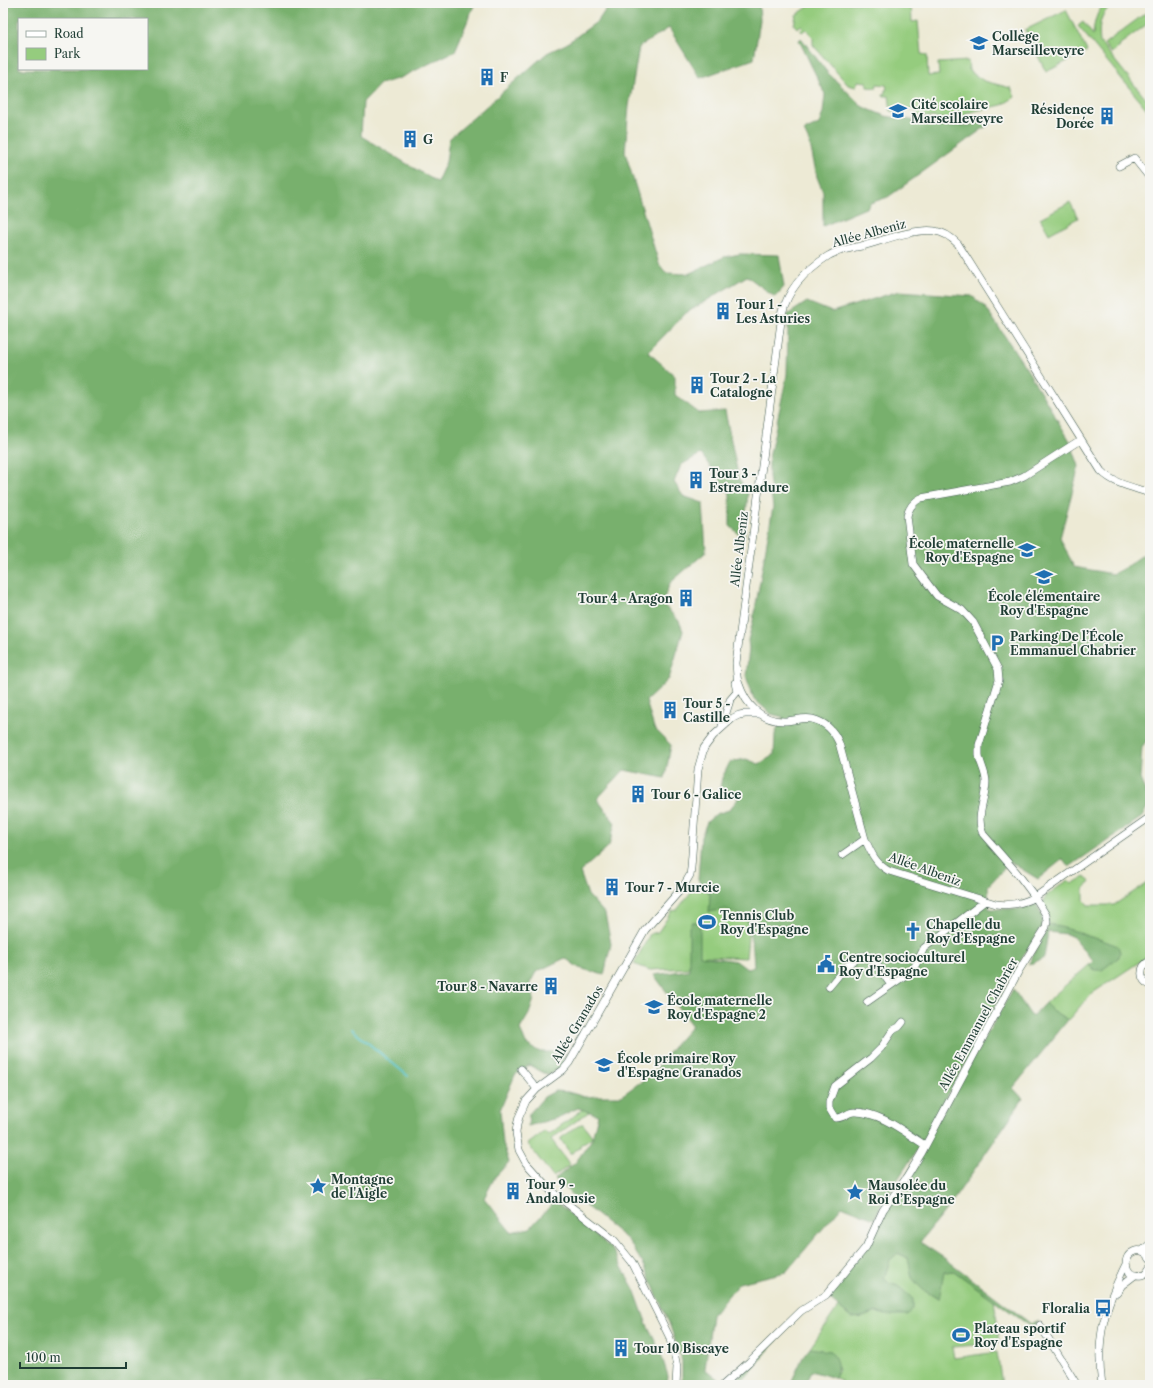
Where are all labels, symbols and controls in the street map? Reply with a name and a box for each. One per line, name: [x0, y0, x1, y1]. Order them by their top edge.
legend: [18, 18, 148, 70]
text: Road: [54, 26, 84, 41]
place label: Collège Marseilleveyre: [992, 29, 1084, 58]
school or university icon: Collège Marseilleveyre: [969, 33, 989, 53]
text: Park: [54, 46, 81, 61]
building icon: F: [477, 67, 497, 87]
place label: F: [500, 70, 508, 85]
place label: Cité scolaire Marseilleveyre: [911, 97, 1003, 126]
school or university icon: Cité scolaire Marseilleveyre: [888, 101, 908, 121]
place label: Résidence Dorée: [1031, 102, 1094, 131]
building icon: Résidence Dorée: [1097, 106, 1117, 126]
building icon: G: [400, 129, 420, 149]
place label: G: [423, 132, 433, 147]
street label: Allée Albeniz: [829, 216, 908, 250]
place label: Tour 1 - Les Asturies: [736, 297, 810, 326]
building icon: Tour 1 - Les Asturies: [713, 301, 733, 321]
place label: Tour 2 - La Catalogne: [710, 371, 777, 400]
building icon: Tour 2 - La Catalogne: [687, 375, 707, 395]
place label: Tour 3 - Estremadure: [709, 466, 789, 495]
building icon: Tour 3 - Estremadure: [686, 470, 706, 490]
street label: Allée Albeniz: [727, 510, 751, 589]
place label: École maternelle Roy d'Espagne: [909, 535, 1014, 565]
school or university icon: École maternelle Roy d'Espagne: [1017, 540, 1037, 560]
school or university icon: École élémentaire Roy d'Espagne: [1034, 567, 1054, 587]
building icon: Tour 4 - Aragon: [676, 588, 696, 608]
place label: École élémentaire Roy d'Espagne: [988, 588, 1100, 618]
place label: Tour 4 - Aragon: [578, 591, 674, 606]
place label: Parking De l’École Emmanuel Chabrier: [1010, 628, 1136, 658]
parking icon: Parking De l’École Emmanuel Chabrier: [987, 633, 1007, 653]
place label: Tour 5 - Castille: [683, 696, 730, 725]
building icon: Tour 5 - Castille: [660, 700, 680, 720]
building icon: Tour 6 - Galice: [628, 784, 648, 804]
place label: Tour 6 - Galice: [651, 787, 741, 802]
street label: Allée Albeniz: [886, 849, 963, 889]
building icon: Tour 7 - Murcie: [602, 877, 622, 897]
place label: Tour 7 - Murcie: [625, 880, 719, 895]
place label: Tennis Club Roy d'Espagne: [720, 908, 809, 937]
sports icon: Tennis Club Roy d'Espagne: [697, 912, 717, 932]
place label: Chapelle du Roy d’Espagne: [926, 917, 1015, 946]
church icon: Chapelle du Roy d’Espagne: [903, 921, 923, 941]
place label: Centre socioculturel Roy d'Espagne: [839, 950, 965, 979]
public building icon: Centre socioculturel Roy d'Espagne: [816, 954, 836, 974]
street label: Allée Emmanuel Chabrier: [935, 955, 1021, 1094]
building icon: Tour 8 - Navarre: [541, 976, 561, 996]
place label: Tour 8 - Navarre: [437, 979, 538, 994]
street label: Allée Granados: [548, 983, 606, 1066]
place label: École maternelle Roy d'Espagne 2: [667, 992, 772, 1022]
school or university icon: École maternelle Roy d'Espagne 2: [644, 997, 664, 1017]
place label: École primaire Roy d'Espagne Granados: [617, 1050, 742, 1080]
school or university icon: École primaire Roy d'Espagne Granados: [594, 1055, 614, 1075]
place label: Montagne de l'Aigle: [331, 1172, 393, 1201]
place icon: Montagne de l'Aigle: [308, 1176, 328, 1196]
place label: Tour 9 - Andalousie: [525, 1177, 595, 1206]
place label: Mausolée du Roi d’Espagne: [868, 1178, 955, 1207]
building icon: Tour 9 - Andalousie: [503, 1181, 523, 1201]
place icon: Mausolée du Roi d’Espagne: [845, 1182, 865, 1202]
bus stop icon: Floralia: [1093, 1298, 1113, 1318]
place label: Floralia: [1042, 1301, 1091, 1316]
place label: Plateau sportif Roy d'Espagne: [974, 1321, 1067, 1350]
sports icon: Plateau sportif Roy d'Espagne: [951, 1325, 971, 1345]
building icon: Tour 10 Biscaye: [611, 1338, 631, 1358]
place label: Tour 10 Biscaye: [634, 1341, 729, 1356]
scale bar: [20, 1344, 126, 1370]
text: 100 m: [26, 1350, 61, 1365]

